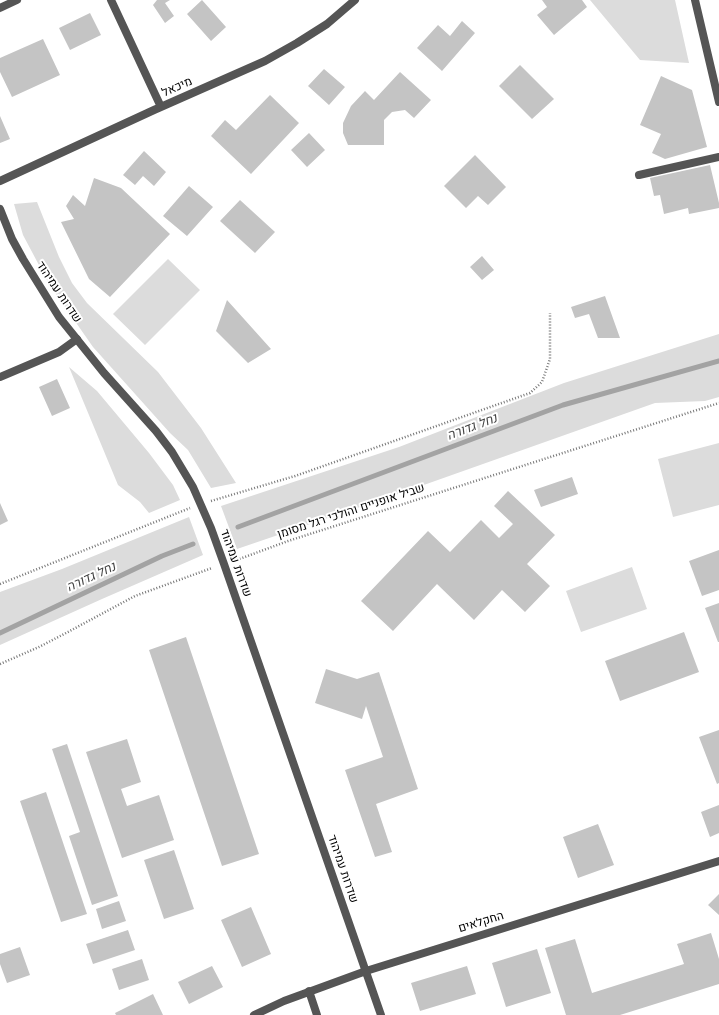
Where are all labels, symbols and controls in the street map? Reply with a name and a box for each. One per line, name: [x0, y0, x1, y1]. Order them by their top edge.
street label: מיכאל: [160, 74, 194, 100]
street label: שדרות עמיהוד: [33, 259, 85, 325]
water label: נחל גדורה: [445, 410, 499, 444]
street label: שביל אופניים והולכי רגל מסומן: [276, 480, 426, 542]
street label: שדרות עמיהוד: [217, 527, 255, 599]
water label: נחל גדורה: [64, 559, 118, 595]
street label: שדרות עמיהוד: [325, 833, 361, 905]
street label: החקלאים: [456, 908, 506, 936]

